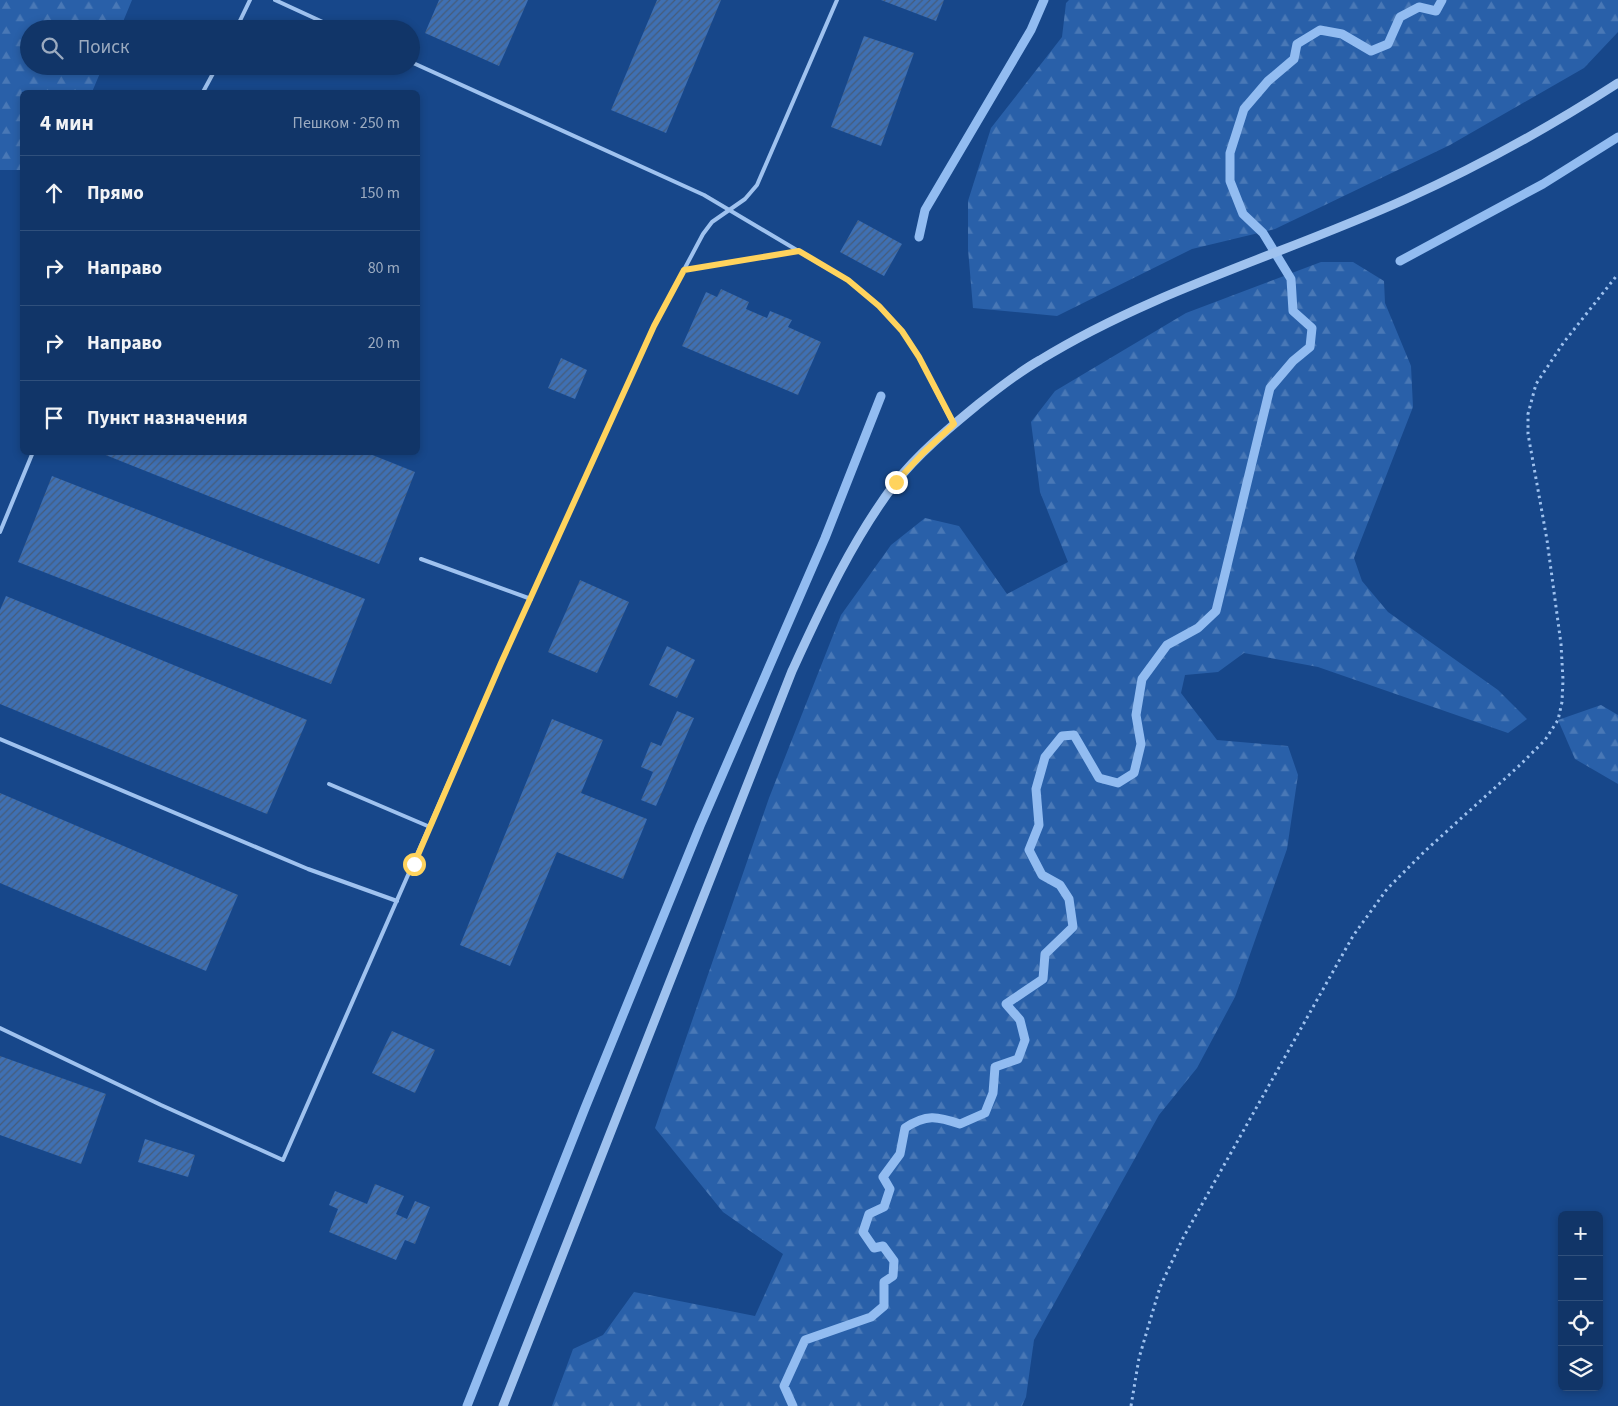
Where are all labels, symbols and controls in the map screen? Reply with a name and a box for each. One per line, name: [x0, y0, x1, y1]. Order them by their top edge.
search box: [20, 20, 420, 75]
icon: search: [38, 34, 66, 62]
text: Поиск: [78, 34, 129, 61]
text: 4 мин: [40, 108, 94, 138]
text: Пешком · 250 m: [293, 112, 400, 134]
icon: ahead: [40, 179, 68, 207]
text: Прямо: [87, 180, 144, 207]
text: 150 m: [360, 182, 400, 204]
icon: right: [40, 254, 68, 282]
text: Направо: [87, 255, 162, 282]
text: 80 m: [368, 257, 400, 279]
icon: right: [40, 329, 68, 357]
text: Направо: [87, 330, 162, 357]
text: 20 m: [368, 332, 400, 354]
icon: arrive: [40, 404, 68, 432]
text: Пункт назначения: [87, 405, 248, 432]
route end: [885, 471, 908, 494]
route start: [403, 853, 426, 876]
map controls: [1558, 1211, 1603, 1391]
button: +: [1558, 1211, 1603, 1256]
button: −: [1558, 1256, 1603, 1301]
button: locate: [1558, 1301, 1603, 1346]
button: layers: [1558, 1346, 1603, 1391]

